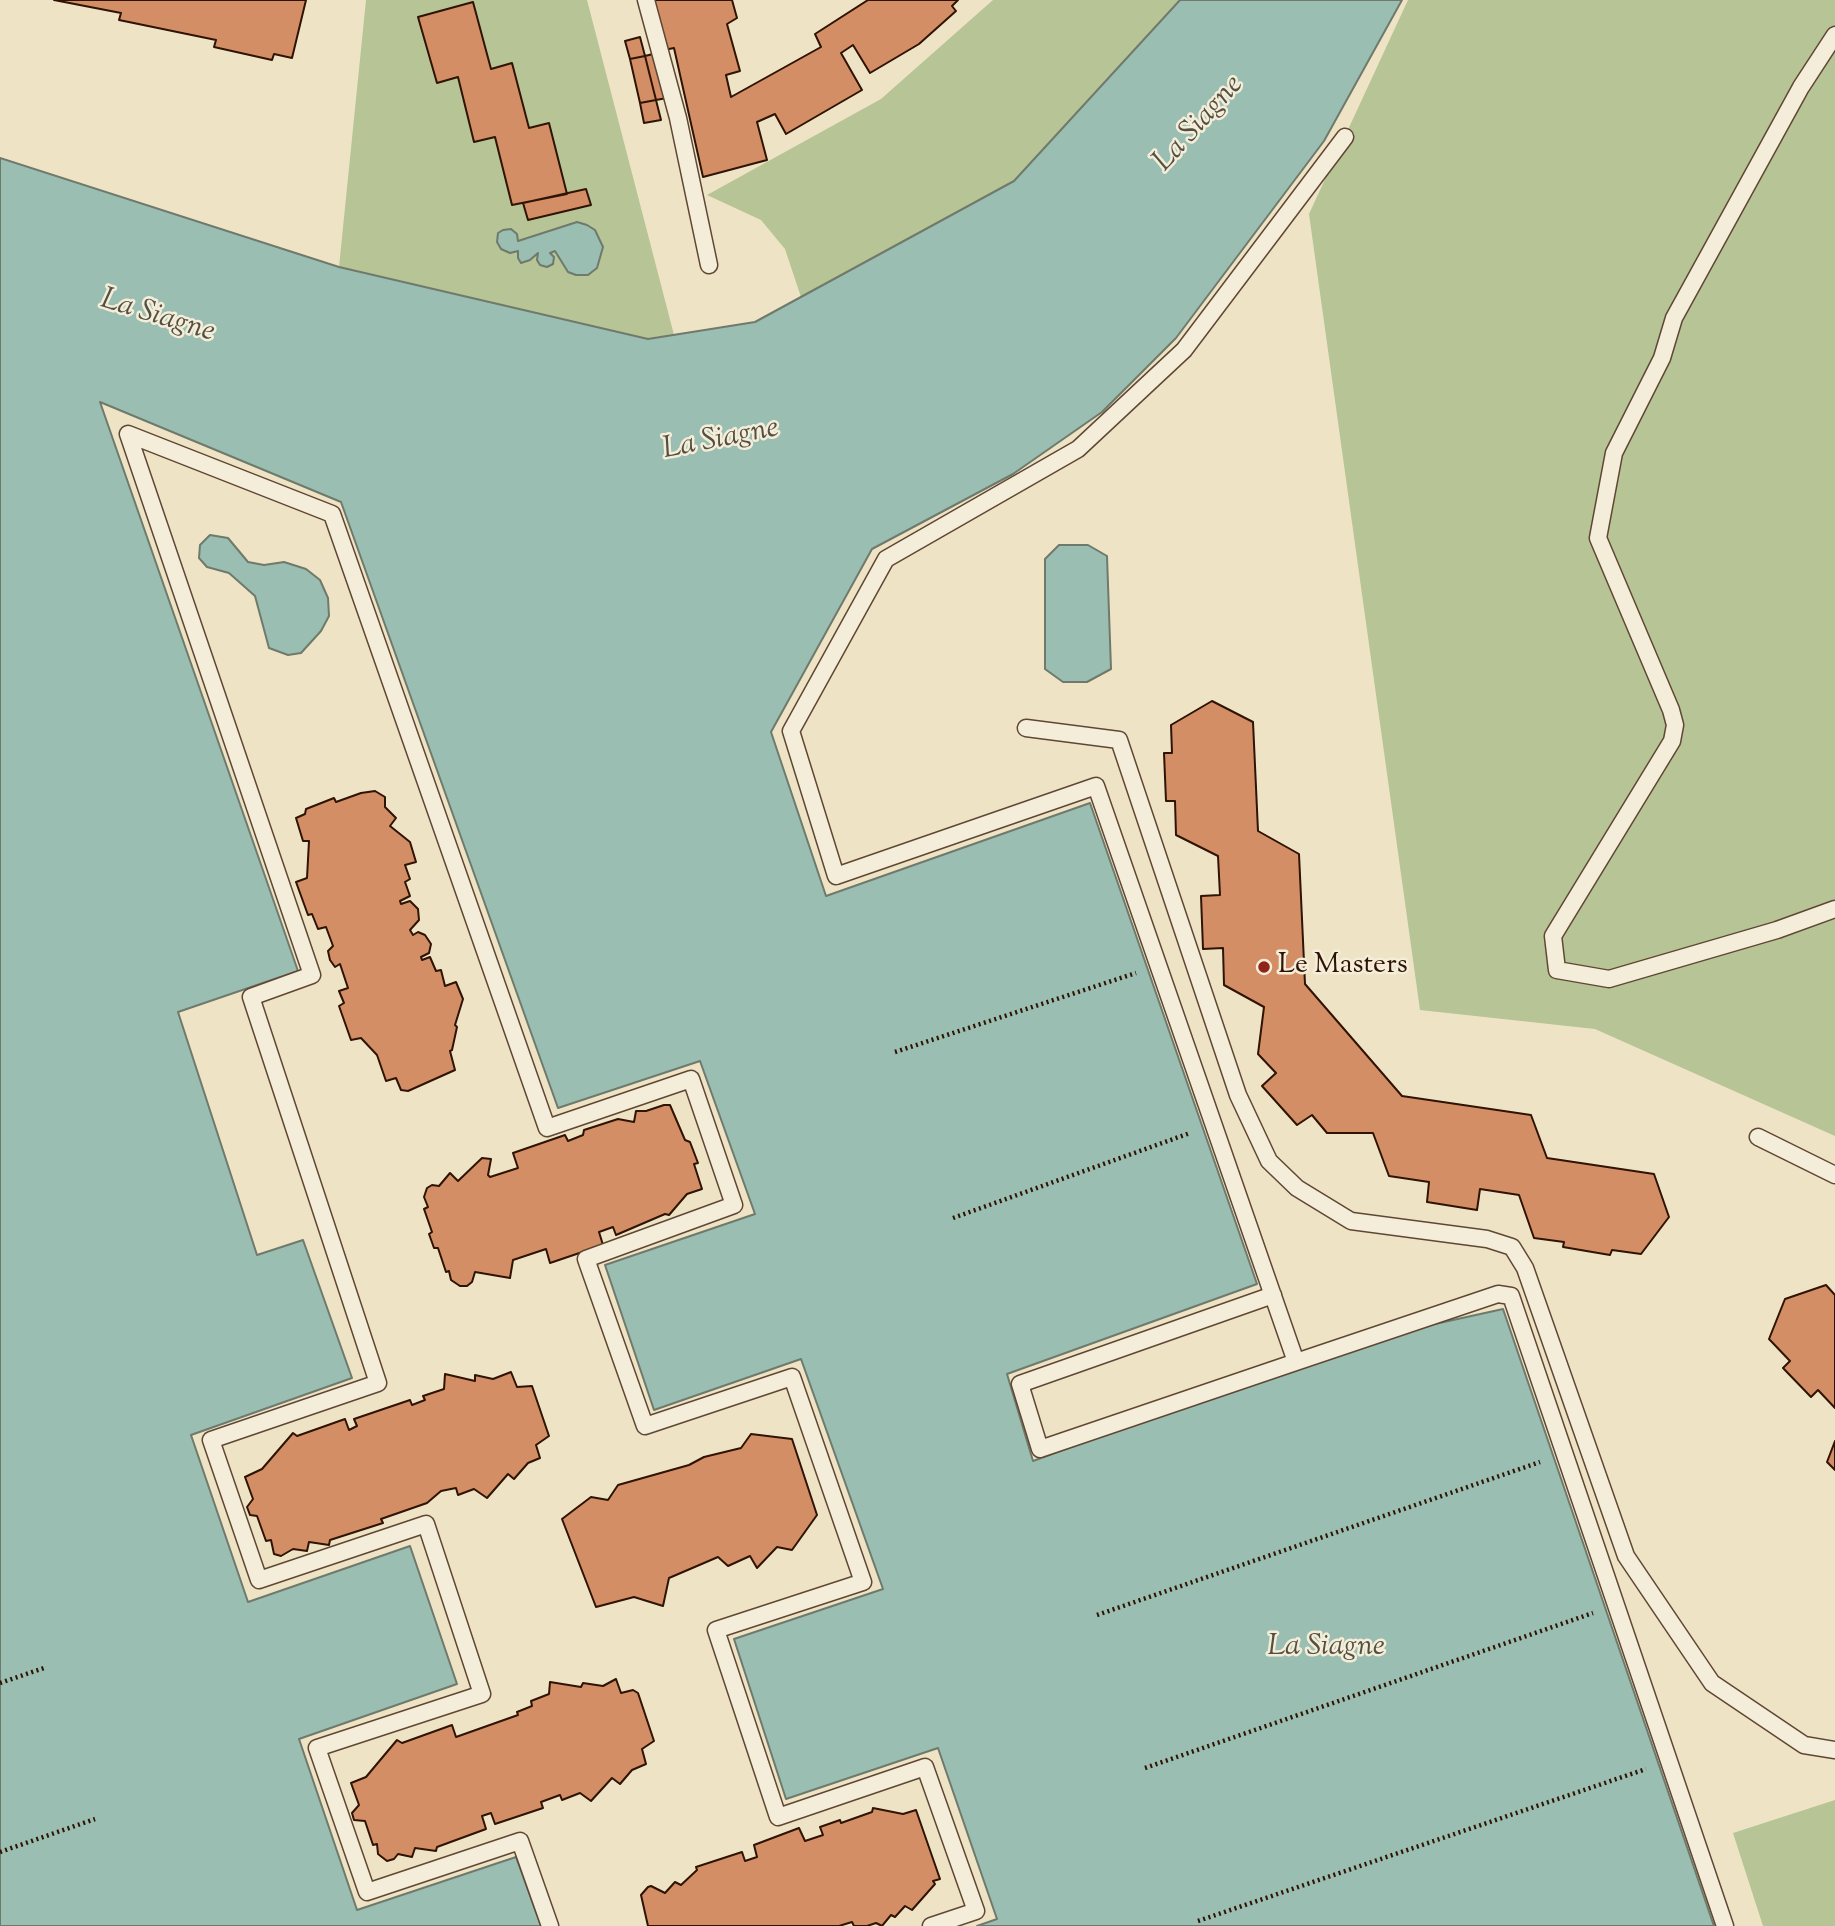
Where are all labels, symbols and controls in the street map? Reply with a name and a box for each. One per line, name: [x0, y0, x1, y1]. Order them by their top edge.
water label: La Siagne: [1147, 69, 1253, 181]
water label: La Siagne: [95, 284, 219, 352]
water label: La Siagne: [660, 412, 782, 470]
place label: Le Masters: [1278, 950, 1408, 984]
marker: Le Masters: [1256, 959, 1272, 975]
water label: La Siagne: [1267, 1631, 1385, 1667]

